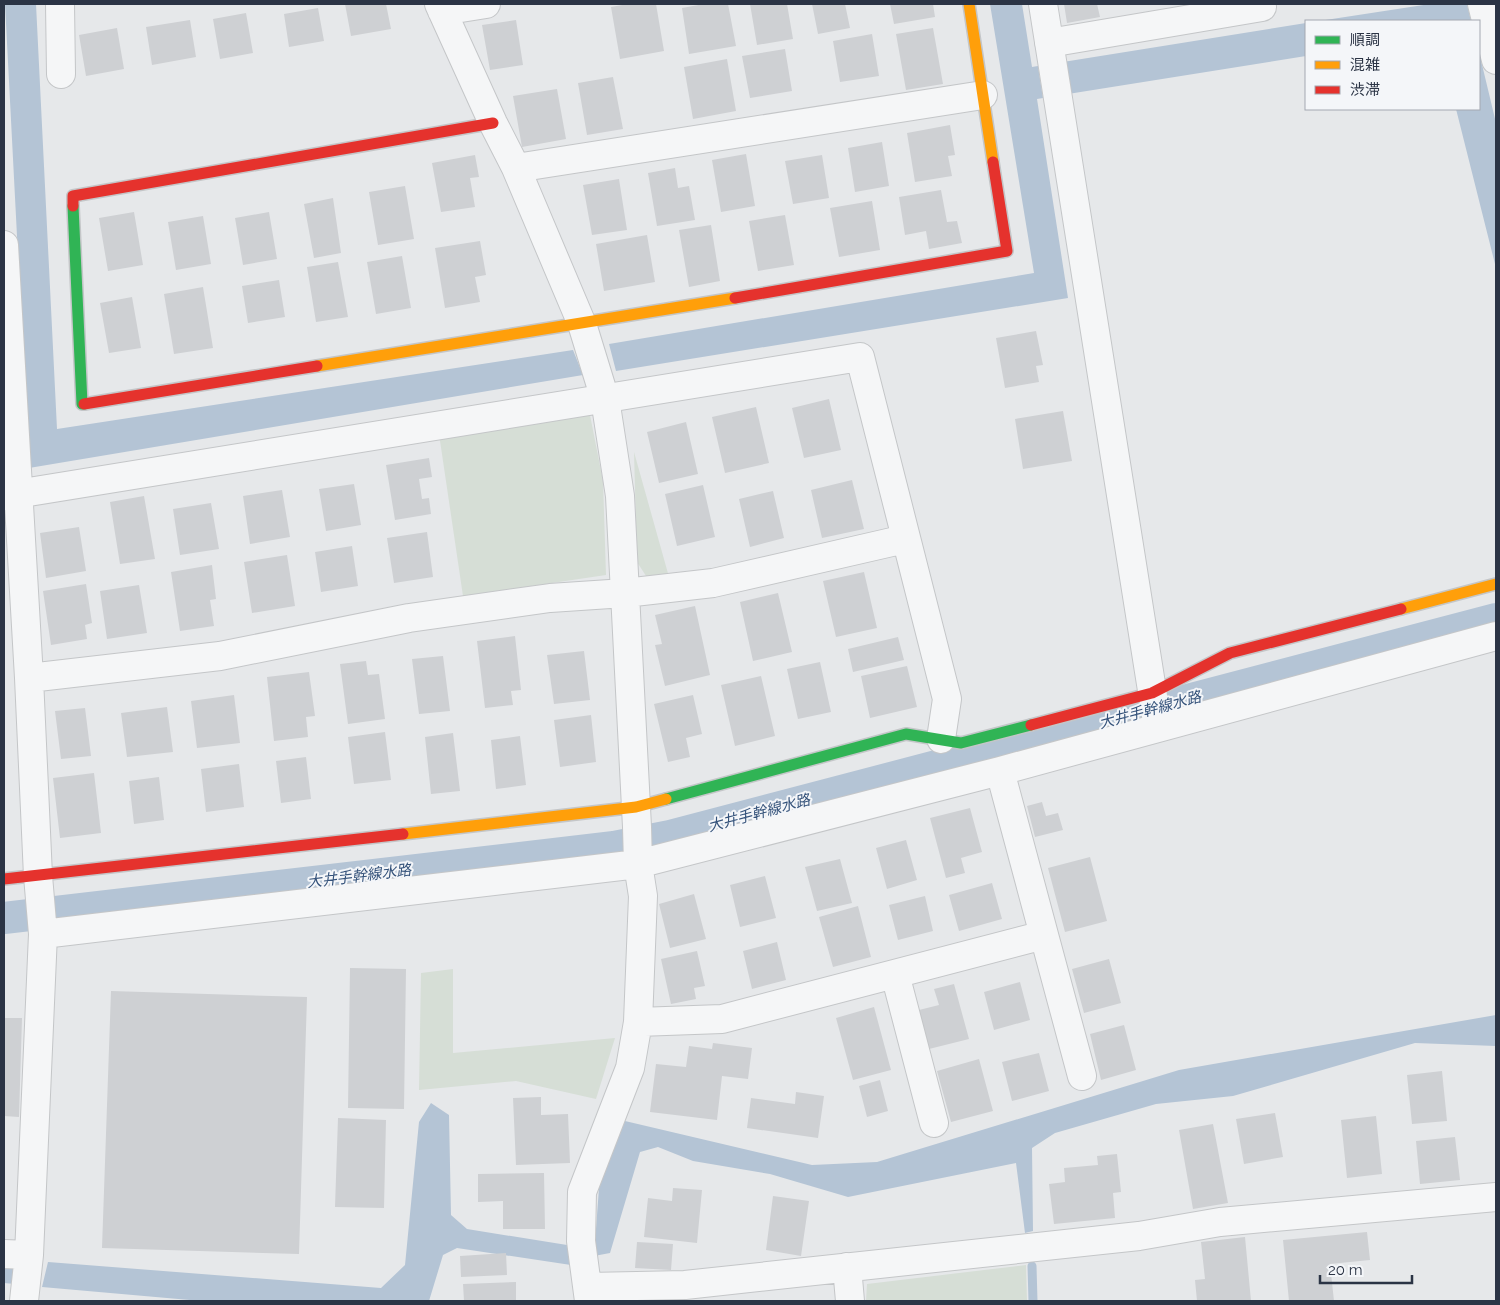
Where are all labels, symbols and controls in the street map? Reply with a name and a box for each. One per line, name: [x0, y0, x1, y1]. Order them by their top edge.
legend: [1305, 20, 1480, 110]
text: 順調: [1350, 31, 1380, 49]
text: 混雑: [1350, 56, 1380, 74]
text: 渋滞: [1350, 81, 1380, 99]
water label: 大井手幹線水路: [1097, 687, 1205, 732]
water label: 大井手幹線水路: [706, 790, 814, 835]
water label: 大井手幹線水路: [306, 860, 414, 891]
scale bar: [1320, 1252, 1412, 1284]
text: 20 m: [1328, 1261, 1363, 1279]

